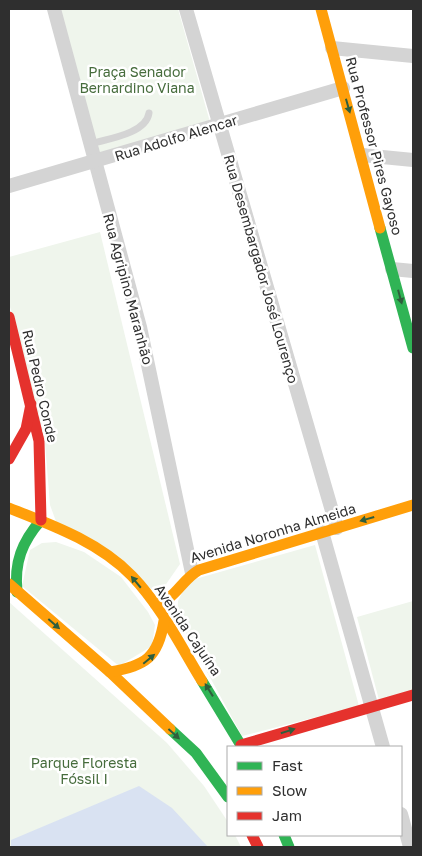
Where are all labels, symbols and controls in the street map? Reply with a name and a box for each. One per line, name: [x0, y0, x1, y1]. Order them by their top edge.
street label: Rua Professor Pires Gayoso: [342, 55, 406, 237]
park label: Praça Senador Bernardino Viana: [79, 63, 195, 96]
one-way arrow: [344, 99, 352, 114]
street label: Rua Adolfo Alencar: [112, 111, 240, 164]
street label: Rua Desembargador José Lourenço: [221, 152, 302, 385]
street label: Rua Agripino Maranhão: [100, 211, 157, 366]
one-way arrow: [396, 289, 404, 304]
street label: Rua Pedro Conde: [19, 328, 62, 444]
street label: Avenida Noronha Almeida: [188, 499, 358, 566]
one-way arrow: [359, 516, 374, 524]
one-way arrow: [130, 576, 142, 588]
street label: Avenida Cajuína: [152, 581, 225, 679]
one-way arrow: [48, 618, 61, 629]
one-way arrow: [142, 653, 155, 664]
one-way arrow: [204, 683, 214, 697]
one-way arrow: [281, 727, 296, 735]
one-way arrow: [168, 728, 181, 739]
legend: [227, 746, 402, 836]
park label: Parque Floresta Fóssil I: [31, 754, 137, 787]
text: Fast: [272, 756, 303, 774]
text: Slow: [272, 781, 307, 799]
text: Jam: [272, 806, 302, 824]

